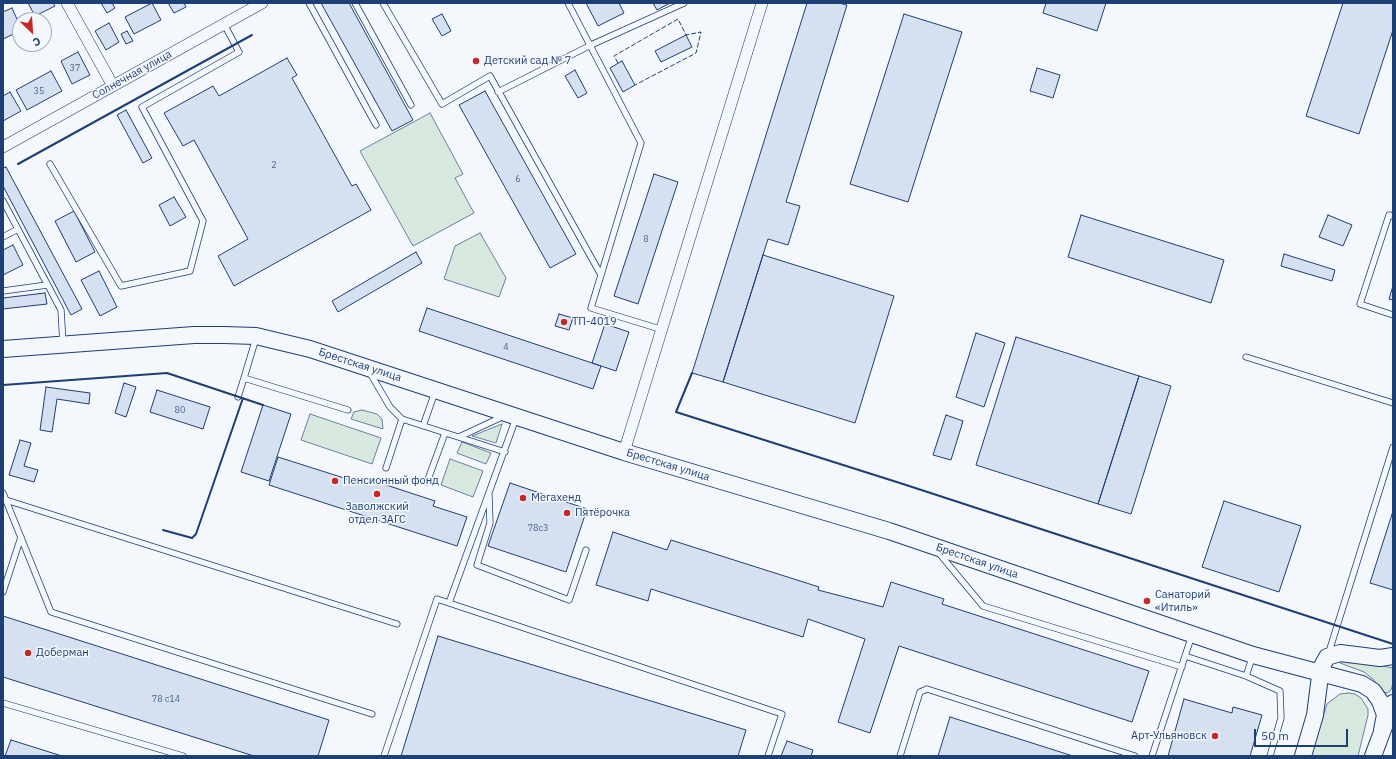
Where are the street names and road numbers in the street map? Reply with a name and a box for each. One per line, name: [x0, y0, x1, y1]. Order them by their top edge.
street label: Солнечная улица: [90, 48, 174, 102]
street label: Брестская улица: [317, 345, 403, 385]
street label: Брестская улица: [625, 446, 711, 484]
street label: Брестская улица: [934, 541, 1020, 581]

